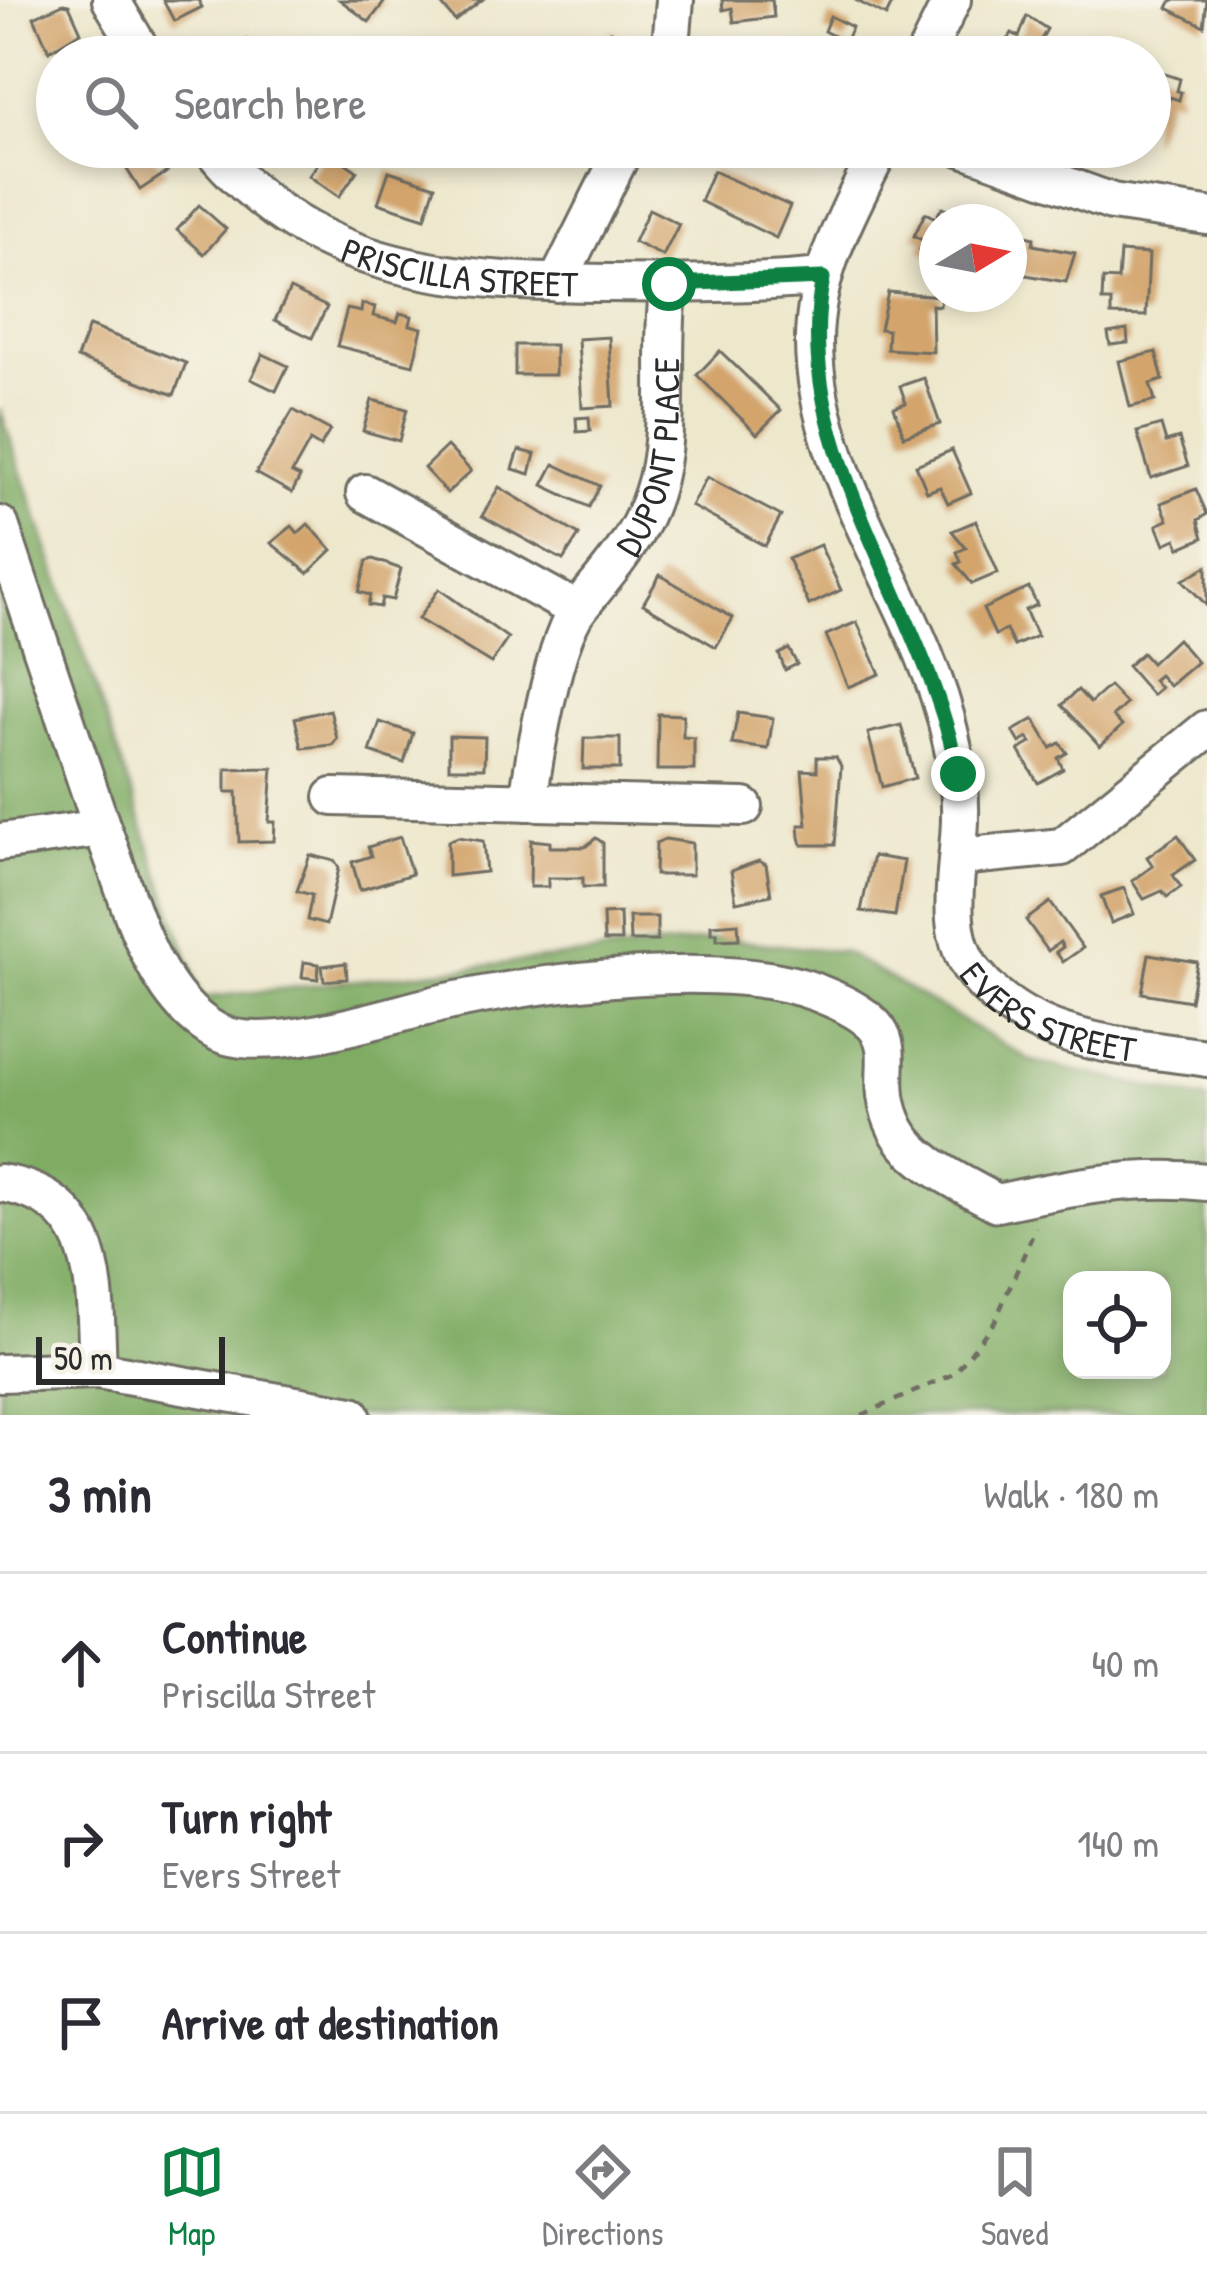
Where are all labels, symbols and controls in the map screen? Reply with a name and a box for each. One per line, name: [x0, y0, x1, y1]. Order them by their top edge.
search box: [36, 36, 1171, 168]
icon: search: [78, 69, 144, 135]
text: Search here: [174, 72, 366, 133]
north arrow: [919, 204, 1027, 312]
street label: PRISCILLA STREET: [335, 224, 579, 307]
route start: [642, 257, 696, 311]
street label: DUPONT PLACE: [603, 357, 690, 565]
route end: [931, 747, 985, 801]
street label: EVERS STREET: [949, 951, 1140, 1073]
map controls: [1063, 1271, 1171, 1379]
button: locate: [1063, 1271, 1171, 1379]
scale bar: [36, 1331, 225, 1384]
text: 50 m: [54, 1336, 113, 1380]
text: 3 min: [48, 1459, 152, 1528]
text: Walk · 180 m: [983, 1467, 1159, 1520]
text: Continue: [162, 1606, 307, 1667]
icon: ahead: [48, 1630, 114, 1696]
text: 40 m: [1091, 1636, 1159, 1689]
text: Priscilla Street: [162, 1667, 375, 1720]
text: Turn right: [162, 1786, 331, 1847]
icon: right: [48, 1810, 114, 1876]
text: 140 m: [1077, 1816, 1159, 1869]
text: Evers Street: [162, 1847, 340, 1900]
icon: arrive: [48, 1990, 114, 2056]
text: Arrive at destination: [162, 1992, 499, 2053]
tab: Map: [159, 2139, 225, 2255]
tab: Directions: [542, 2139, 664, 2255]
tab: Saved: [981, 2139, 1048, 2255]

